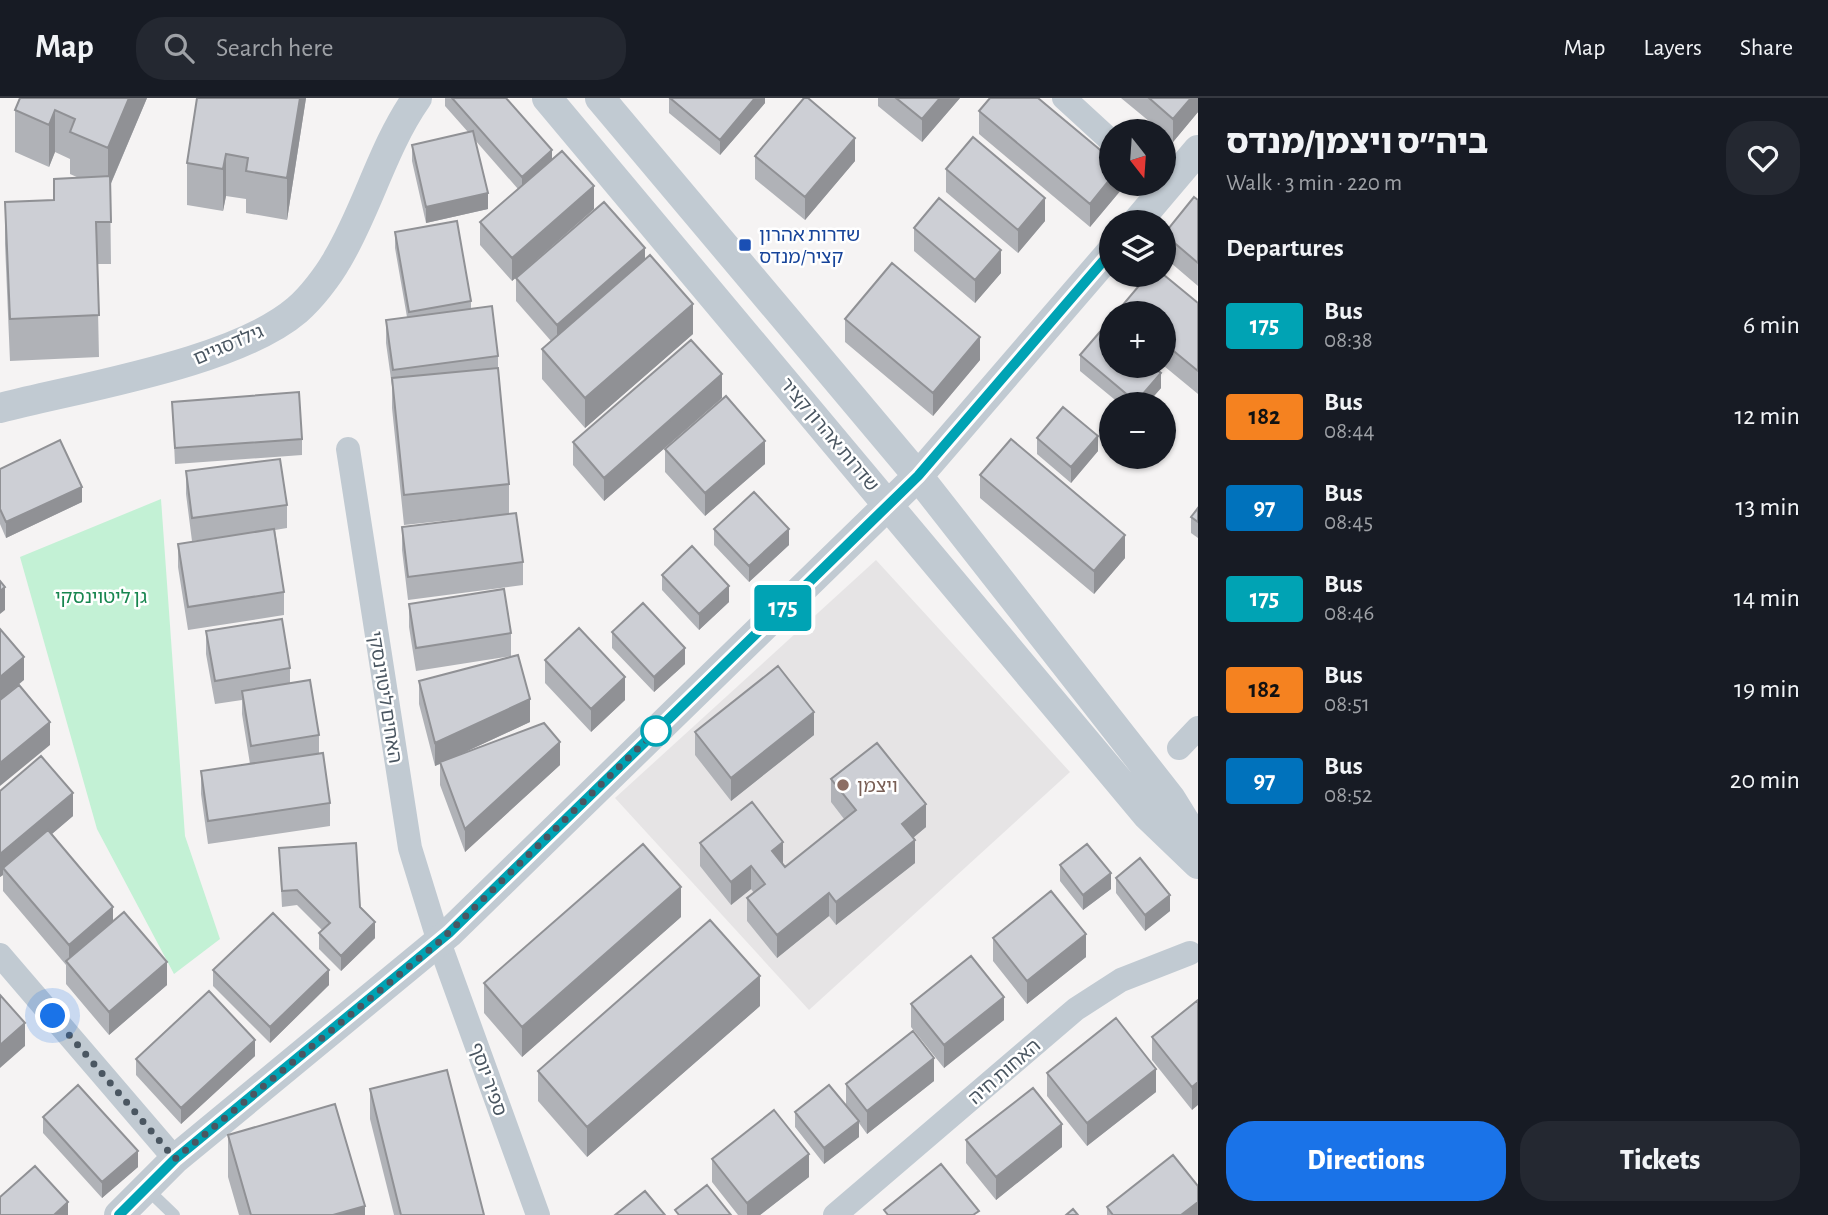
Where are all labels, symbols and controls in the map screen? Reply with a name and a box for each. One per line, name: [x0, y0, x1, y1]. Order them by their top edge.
search box: [136, 17, 626, 80]
icon: search: [160, 29, 198, 67]
text: Map: [35, 31, 94, 64]
text: Search here: [216, 35, 334, 61]
text: Map: [1563, 36, 1605, 60]
text: Layers: [1643, 36, 1702, 60]
text: Share: [1740, 36, 1793, 60]
north arrow: [1099, 119, 1176, 196]
map controls: [1099, 119, 1176, 469]
button: heart: [1726, 121, 1800, 195]
text: ביה״ס ויצמן/מנדס: [1226, 127, 1488, 160]
text: Walk · 3 min · 220 m: [1226, 172, 1402, 195]
button: layers: [1099, 210, 1176, 287]
place label: שדרות אהרון קציר/מנדס: [759, 226, 860, 267]
text: Departures: [1226, 235, 1344, 261]
marker: שדרות אהרון קציר/מנדס: [737, 237, 753, 253]
text: Bus: [1324, 298, 1363, 324]
button: +: [1099, 301, 1176, 378]
text: 6 min: [1743, 312, 1800, 338]
text: 175: [1250, 314, 1279, 338]
street label: גילדסגיים: [191, 322, 266, 369]
text: 08:38: [1324, 329, 1373, 352]
street label: שדרות אהרון קציר: [776, 375, 882, 495]
text: Bus: [1324, 389, 1363, 415]
button: −: [1099, 392, 1176, 469]
text: 12 min: [1734, 403, 1800, 429]
text: 182: [1249, 405, 1280, 429]
text: 08:44: [1324, 420, 1374, 443]
text: Bus: [1324, 480, 1363, 506]
text: 13 min: [1736, 494, 1800, 520]
text: 97: [1254, 496, 1275, 520]
text: 08:45: [1324, 511, 1373, 534]
text: Bus: [1324, 571, 1363, 597]
line badge: 175: [743, 585, 823, 631]
text: 14 min: [1734, 585, 1800, 611]
text: 175: [1250, 587, 1279, 611]
park label: גן ליטוינסקי: [55, 588, 147, 607]
text: 175: [768, 596, 798, 620]
text: 08:46: [1324, 602, 1374, 625]
street label: האחים ליטוינסקי: [365, 630, 404, 765]
text: Bus: [1324, 662, 1363, 688]
text: 19 min: [1734, 676, 1800, 702]
text: 182: [1249, 678, 1280, 702]
text: 08:51: [1324, 693, 1370, 716]
unlabelled marker: [641, 716, 671, 746]
text: Bus: [1324, 753, 1363, 779]
text: 20 min: [1730, 767, 1800, 793]
text: 97: [1254, 769, 1275, 793]
marker: ויצמן: [835, 777, 851, 793]
place label: ויצמן: [857, 777, 898, 796]
text: 08:52: [1324, 784, 1372, 807]
your location: [35, 998, 70, 1033]
street label: האחות חיה: [966, 1036, 1044, 1108]
street label: ספיר יוסף: [466, 1040, 510, 1119]
button: Directions: [1226, 1121, 1506, 1201]
button: Tickets: [1520, 1121, 1800, 1201]

